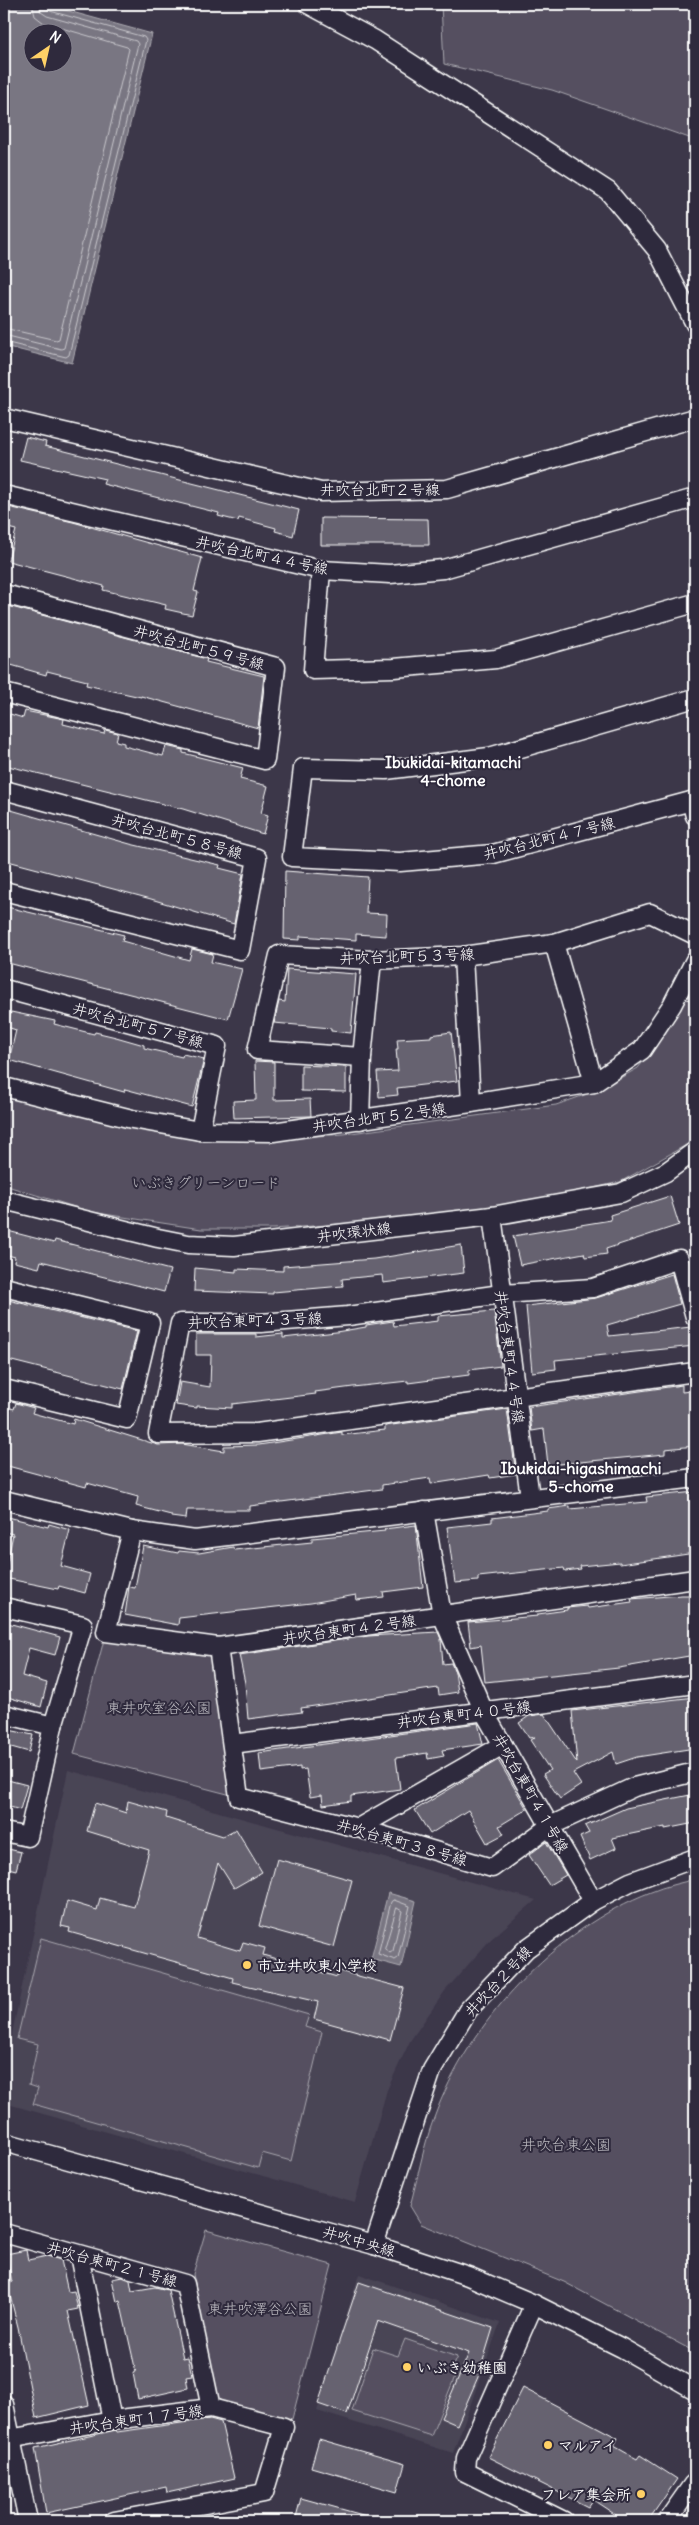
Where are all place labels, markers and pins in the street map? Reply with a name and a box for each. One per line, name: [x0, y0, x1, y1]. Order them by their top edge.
place label: 市立井吹東小学校: [257, 1956, 377, 1975]
marker: 市立井吹東小学校: [241, 1959, 253, 1971]
place label: いぶき幼稚園: [417, 2358, 507, 2377]
marker: いぶき幼稚園: [401, 2361, 413, 2373]
place label: マルアイ: [558, 2436, 617, 2455]
marker: マルアイ: [542, 2439, 554, 2451]
place label: フレア集会所: [541, 2485, 631, 2504]
marker: フレア集会所: [635, 2488, 647, 2500]

